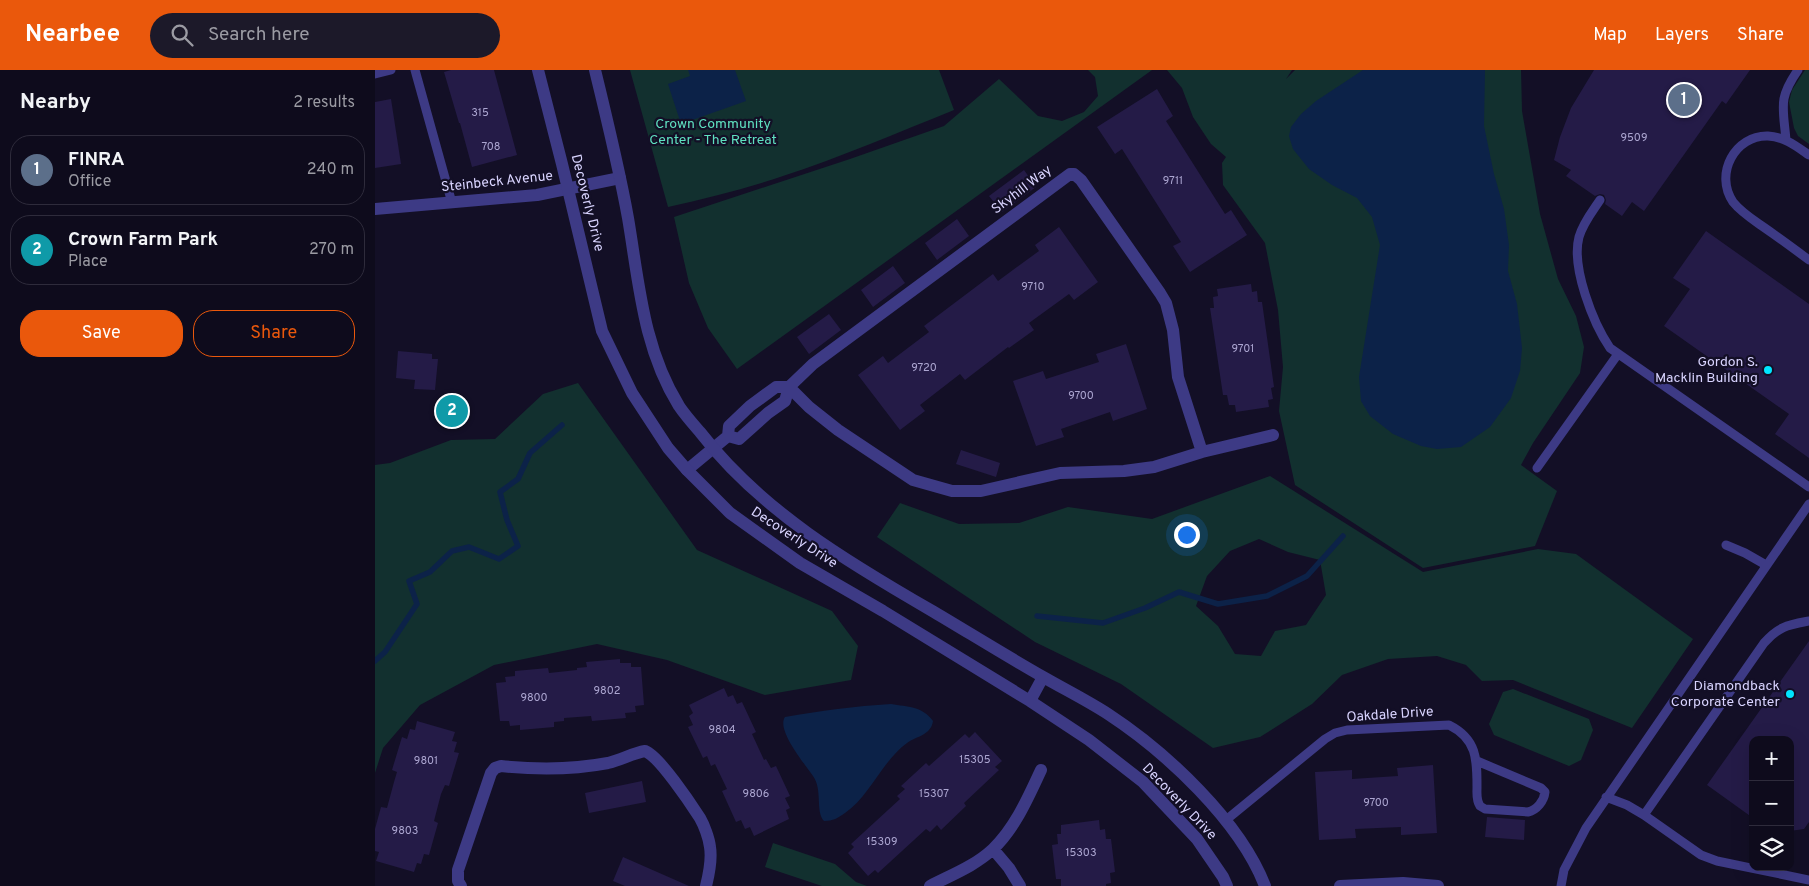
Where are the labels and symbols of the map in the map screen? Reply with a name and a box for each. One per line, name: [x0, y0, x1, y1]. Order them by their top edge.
pin: 1: [1668, 81, 1700, 119]
house number: 315: [471, 106, 489, 120]
park label: Crown Community Center - The Retreat: [649, 116, 777, 149]
house number: 9509: [1620, 131, 1648, 145]
house number: 708: [481, 140, 501, 154]
street label: Decoverly Drive: [567, 153, 607, 253]
street label: Skyhill Way: [989, 162, 1055, 218]
street label: Steinbeck Avenue: [440, 168, 554, 196]
house number: 9711: [1163, 174, 1183, 188]
house number: 9710: [1021, 280, 1045, 294]
house number: 9701: [1232, 342, 1254, 356]
place label: Gordon S. Macklin Building: [1655, 354, 1758, 387]
house number: 9720: [911, 361, 937, 375]
marker: Gordon S. Macklin Building: [1762, 364, 1774, 376]
house number: 9700: [1068, 389, 1094, 403]
pin: 2: [436, 392, 468, 430]
street label: Decoverly Drive: [748, 504, 840, 572]
your location: [1174, 522, 1200, 548]
place label: Diamondback Corporate Center: [1671, 678, 1781, 711]
house number: 9802: [594, 684, 620, 698]
marker: Diamondback Corporate Center: [1784, 688, 1796, 700]
house number: 9800: [520, 691, 548, 705]
street label: Oakdale Drive: [1346, 703, 1434, 727]
house number: 9804: [708, 723, 736, 737]
house number: 15305: [959, 753, 991, 767]
house number: 9801: [414, 754, 438, 768]
street label: Decoverly Drive: [1138, 760, 1220, 844]
house number: 9806: [743, 787, 769, 801]
house number: 15307: [919, 787, 949, 801]
house number: 9700: [1363, 796, 1389, 810]
house number: 9803: [392, 824, 418, 838]
house number: 15309: [866, 835, 898, 849]
house number: 15303: [1065, 846, 1097, 860]

